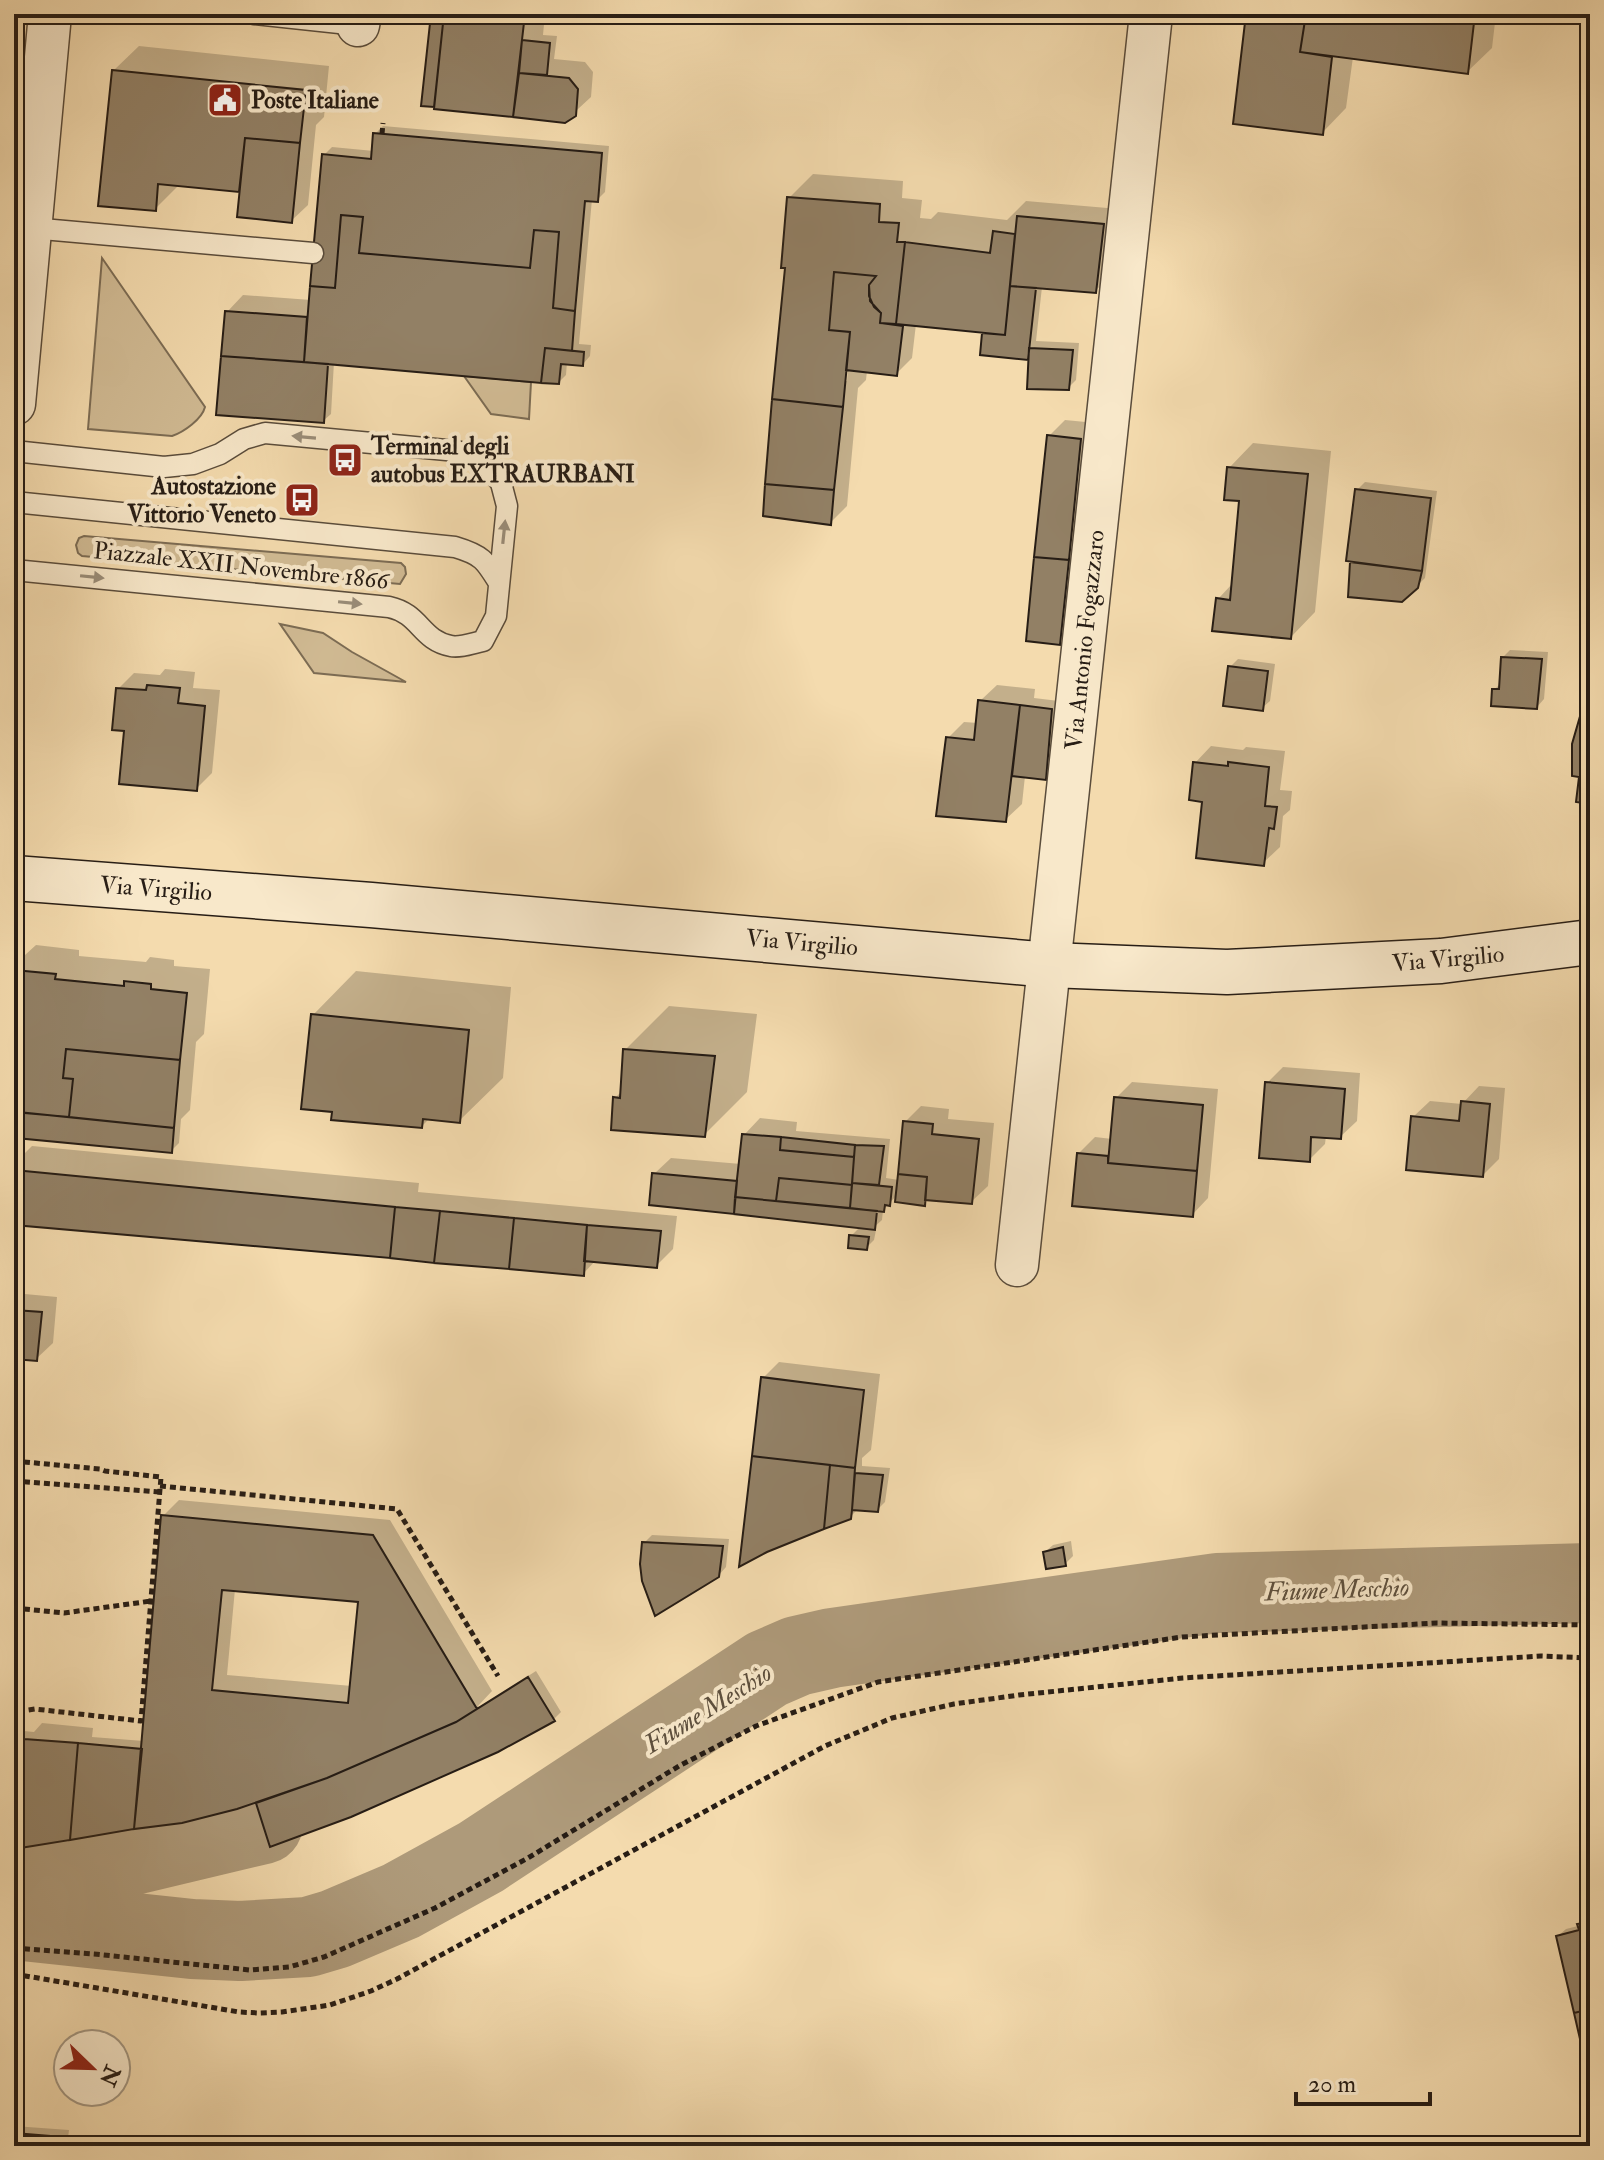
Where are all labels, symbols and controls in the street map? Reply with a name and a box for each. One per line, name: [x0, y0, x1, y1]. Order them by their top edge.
public building icon: Poste Italiane: [206, 81, 244, 119]
place label: Poste Italiane: [251, 85, 379, 116]
one-way arrow: [291, 430, 316, 443]
place label: Terminal degli autobus EXTRAURBANI: [370, 431, 635, 490]
bus stop icon: Terminal degli autobus EXTRAURBANI: [326, 441, 364, 479]
place label: Autostazione Vittorio Veneto: [126, 471, 276, 530]
bus stop icon: Autostazione Vittorio Veneto: [283, 481, 321, 519]
one-way arrow: [498, 519, 511, 544]
street label: Via Antonio Fogazzaro: [1058, 528, 1112, 752]
street label: Piazzale XXII Novembre 1866: [92, 535, 392, 597]
one-way arrow: [80, 570, 105, 583]
one-way arrow: [338, 597, 363, 610]
street label: Via Virgilio: [99, 870, 213, 908]
street label: Via Virgilio: [745, 923, 859, 963]
street label: Via Virgilio: [1391, 939, 1505, 979]
water label: Fiume Meschio: [1262, 1571, 1410, 1609]
water label: Fiume Meschio: [636, 1657, 778, 1762]
north arrow: [52, 2028, 132, 2108]
scale bar: [1296, 2056, 1430, 2106]
text: N: [93, 2060, 127, 2090]
text: 20 m: [1308, 2069, 1357, 2100]

